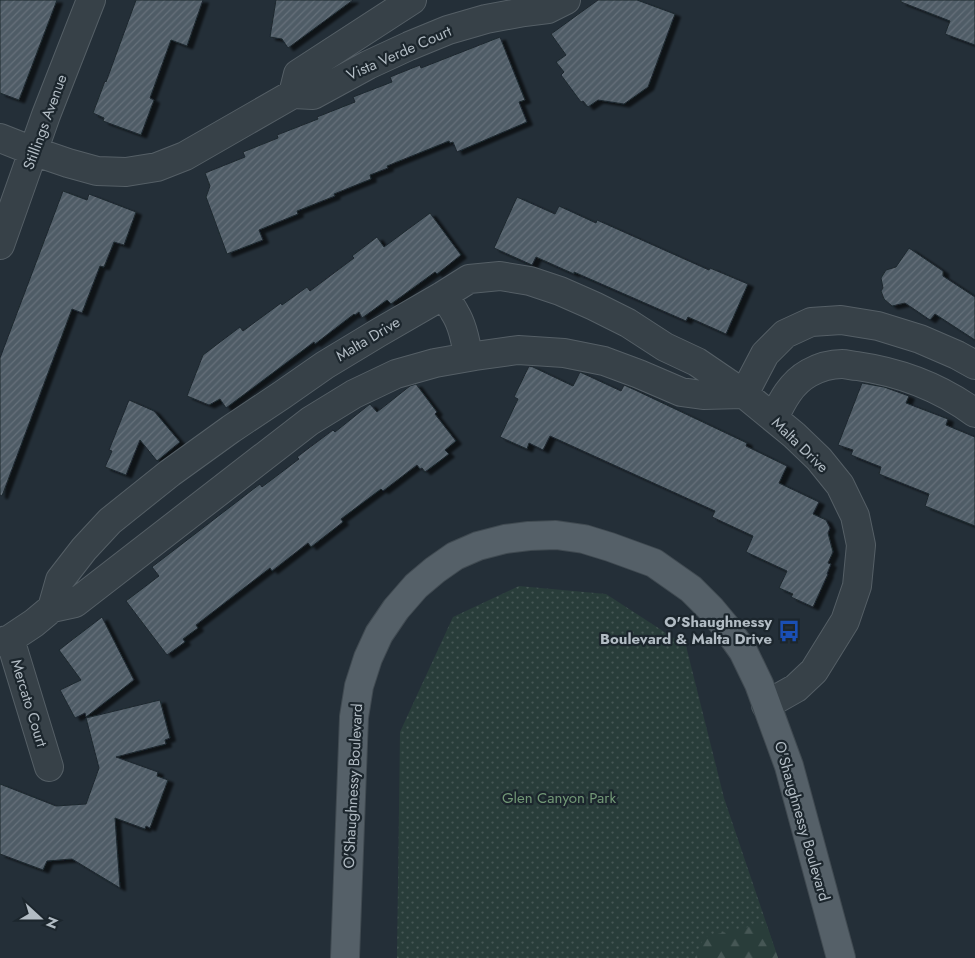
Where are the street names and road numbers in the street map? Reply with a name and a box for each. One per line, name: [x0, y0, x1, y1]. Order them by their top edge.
street label: Vista Verde Court: [343, 20, 455, 86]
street label: Stillings Avenue: [18, 71, 73, 173]
street label: Malta Drive: [332, 311, 405, 367]
street label: Malta Drive: [767, 412, 834, 478]
street label: Mercato Court: [5, 656, 53, 750]
street label: O'Shaughnessy Boulevard: [338, 703, 368, 869]
street label: O'Shaughnessy Boulevard: [769, 738, 835, 904]

